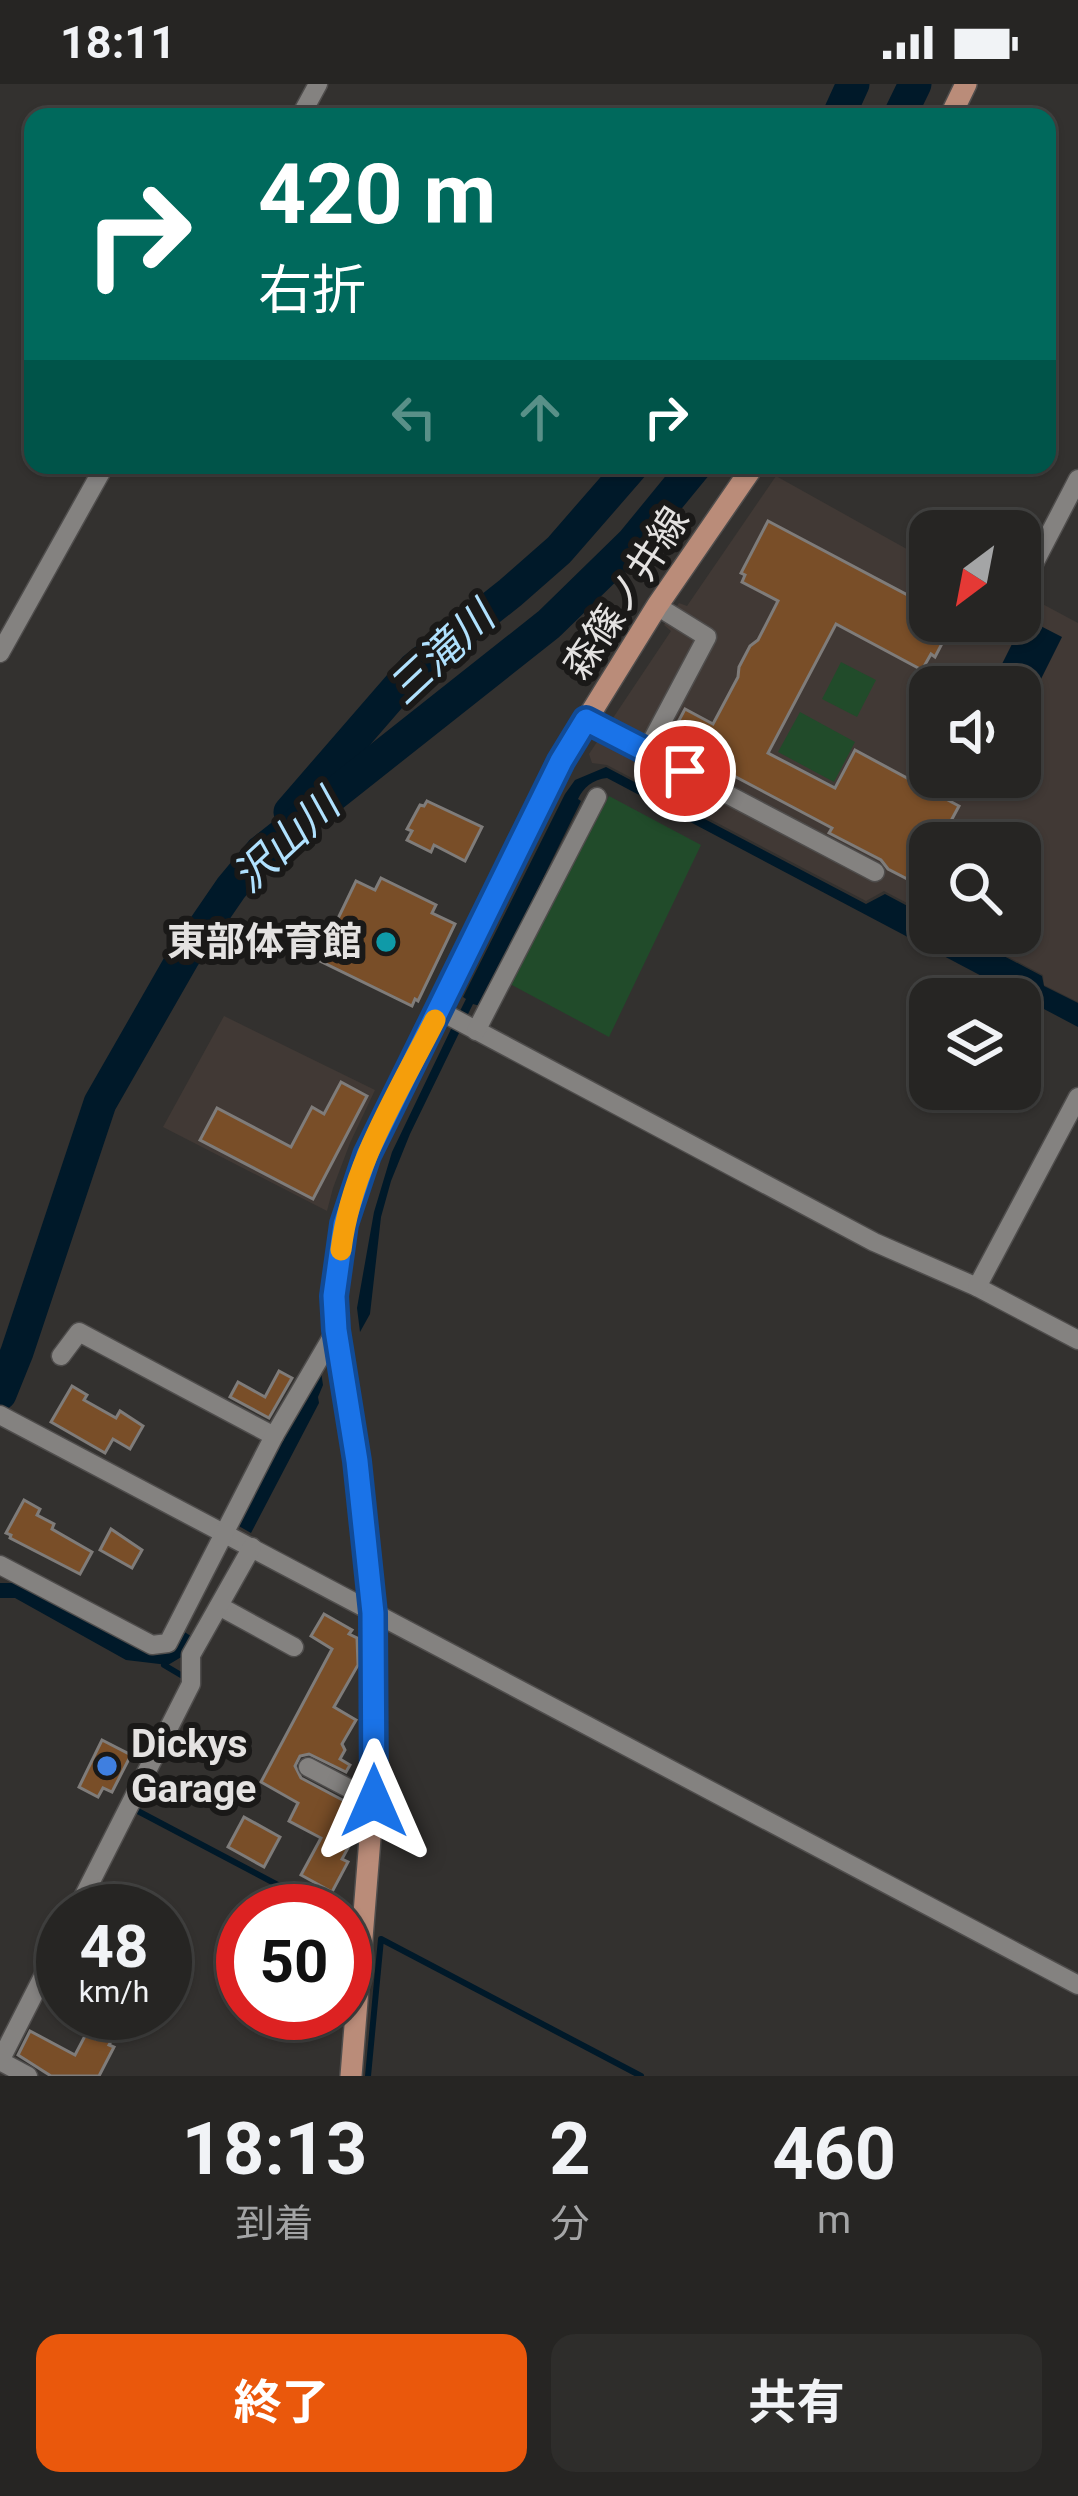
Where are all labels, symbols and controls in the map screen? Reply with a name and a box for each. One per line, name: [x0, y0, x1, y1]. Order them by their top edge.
text: 18:11: [60, 16, 176, 69]
text: 420 m: [258, 145, 496, 244]
icon: right: [60, 156, 216, 312]
text: 右折: [258, 259, 366, 322]
icon: left: [381, 384, 447, 450]
icon: ahead: [507, 384, 573, 450]
icon: right: [633, 384, 699, 450]
street label: 森篠ノ井線: [554, 499, 698, 687]
north arrow: [909, 510, 1041, 642]
map controls: [909, 510, 1041, 1110]
water label: 三滝川: [378, 589, 507, 714]
button: sound: [909, 666, 1041, 798]
pin: [634, 720, 736, 822]
icon: arrive: [652, 738, 718, 804]
water label: 沢山川: [223, 777, 352, 902]
button: search: [909, 822, 1041, 954]
place label: 東部体育館: [167, 919, 362, 965]
marker: 東部体育館: [373, 929, 399, 955]
button: layers: [909, 978, 1041, 1110]
place label: Dickys Garage: [131, 1721, 256, 1812]
position arrow: [311, 1738, 437, 1864]
marker: Dickys Garage: [94, 1753, 120, 1779]
speed limit sign: 50: [216, 1884, 372, 2040]
text: 48: [80, 1911, 148, 1982]
text: km/h: [79, 1974, 149, 2009]
text: 18:13: [182, 2107, 367, 2192]
text: 2: [549, 2107, 590, 2192]
text: 460: [772, 2112, 896, 2197]
text: m: [817, 2197, 851, 2243]
text: 到着: [236, 2201, 314, 2247]
text: 分: [550, 2201, 589, 2247]
button: 終了: [36, 2334, 527, 2472]
button: 共有: [551, 2334, 1042, 2472]

